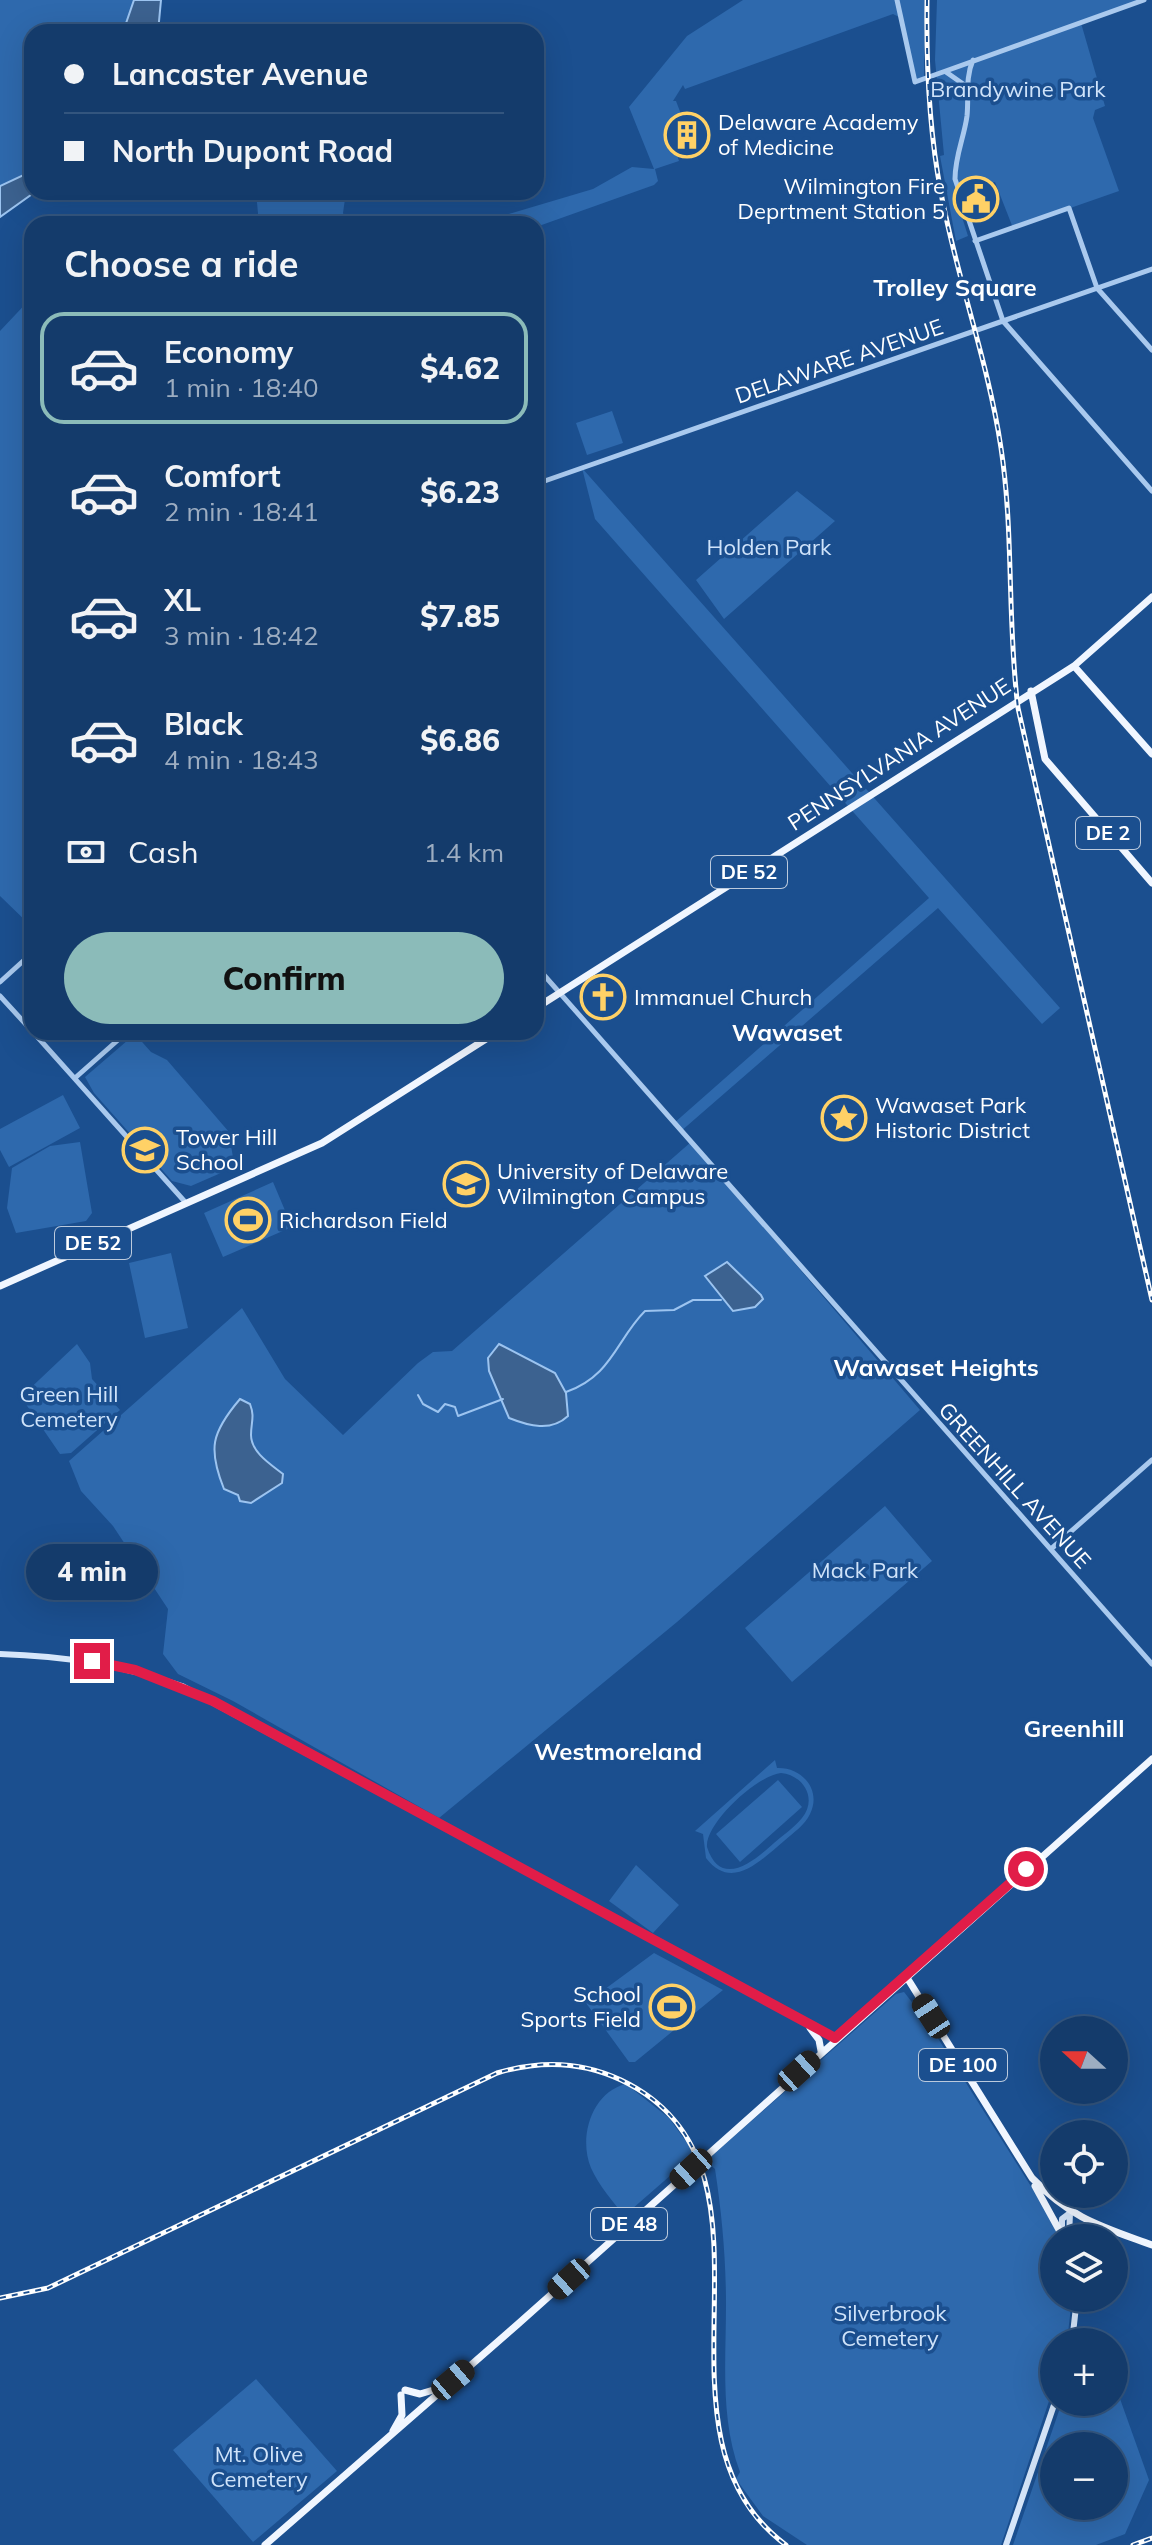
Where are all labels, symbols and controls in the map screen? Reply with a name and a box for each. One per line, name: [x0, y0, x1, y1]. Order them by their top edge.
text: Lancaster Avenue: [112, 55, 368, 93]
park label: Brandywine Park: [930, 75, 1106, 103]
place label: Delaware Academy of Medicine: [718, 108, 919, 161]
building icon: Delaware Academy of Medicine: [663, 111, 711, 159]
text: North Dupont Road: [112, 132, 393, 170]
place label: Wilmington Fire Deprtment Station 5: [738, 172, 945, 225]
public building icon: Wilmington Fire Deprtment Station 5: [952, 175, 1000, 223]
text: Choose a ride: [64, 241, 298, 286]
district label: Trolley Square: [873, 272, 1037, 302]
street label: DELAWARE AVENUE: [731, 312, 947, 410]
icon: car: [68, 332, 140, 404]
text: Economy: [164, 333, 293, 371]
text: $4.62: [420, 349, 500, 387]
text: 1 min · 18:40: [164, 371, 319, 404]
icon: car: [68, 456, 140, 528]
text: Comfort: [164, 457, 281, 495]
text: $6.23: [420, 473, 500, 511]
text: 2 min · 18:41: [164, 495, 319, 528]
park label: Holden Park: [707, 533, 832, 561]
icon: car: [68, 580, 140, 652]
text: XL: [164, 581, 201, 619]
text: $7.85: [420, 597, 500, 635]
text: 3 min · 18:42: [164, 619, 319, 652]
street label: PENNSYLVANIA AVENUE: [782, 671, 1016, 837]
icon: car: [68, 704, 140, 776]
text: Black: [164, 705, 243, 743]
text: $6.86: [420, 721, 500, 759]
text: 4 min · 18:43: [164, 743, 319, 776]
road number: DE 2: [1076, 817, 1140, 849]
icon: cash: [64, 830, 108, 874]
text: Cash: [128, 833, 199, 871]
text: 1.4 km: [424, 836, 504, 869]
road number: DE 52: [711, 856, 787, 888]
button: Confirm: [64, 932, 504, 1024]
church icon: Immanuel Church: [579, 973, 627, 1021]
place label: Immanuel Church: [634, 983, 812, 1011]
district label: Wawaset: [732, 1017, 842, 1047]
place label: Wawaset Park Historic District: [875, 1091, 1030, 1144]
place icon: Wawaset Park Historic District: [820, 1094, 868, 1142]
place label: Tower Hill School: [176, 1123, 277, 1176]
school or university icon: Tower Hill School: [121, 1126, 169, 1174]
place label: University of Delaware Wilmington Campus: [497, 1157, 728, 1210]
school or university icon: University of Delaware Wilmington Campus: [442, 1160, 490, 1208]
sports icon: Richardson Field: [224, 1196, 272, 1244]
place label: Richardson Field: [279, 1206, 448, 1234]
road number: DE 52: [55, 1227, 131, 1259]
district label: Wawaset Heights: [833, 1352, 1039, 1382]
park label: Green Hill Cemetery: [19, 1380, 119, 1433]
street label: GREENHILL AVENUE: [933, 1396, 1097, 1574]
callout: 4 min: [26, 1545, 158, 1601]
text: 4 min: [57, 1555, 127, 1588]
park label: Mack Park: [812, 1556, 919, 1584]
route end: [74, 1643, 110, 1679]
district label: Greenhill: [1023, 1713, 1125, 1743]
district label: Westmoreland: [534, 1736, 702, 1766]
route start: [1008, 1851, 1044, 1887]
place label: School Sports Field: [521, 1980, 641, 2033]
sports icon: School Sports Field: [648, 1983, 696, 2031]
car: [908, 1989, 954, 2043]
north arrow: [1040, 2016, 1128, 2104]
map controls: [1040, 2016, 1128, 2520]
car: [773, 2046, 825, 2096]
road number: DE 100: [919, 2049, 1007, 2081]
button: locate: [1040, 2120, 1128, 2208]
car: [665, 2144, 717, 2194]
road number: DE 48: [591, 2208, 667, 2240]
button: layers: [1040, 2224, 1128, 2312]
car: [543, 2254, 595, 2304]
park label: Silverbrook Cemetery: [833, 2299, 947, 2352]
button: +: [1040, 2328, 1128, 2416]
car: [427, 2355, 479, 2405]
button: −: [1040, 2432, 1128, 2520]
park label: Mt. Olive Cemetery: [210, 2440, 308, 2493]

